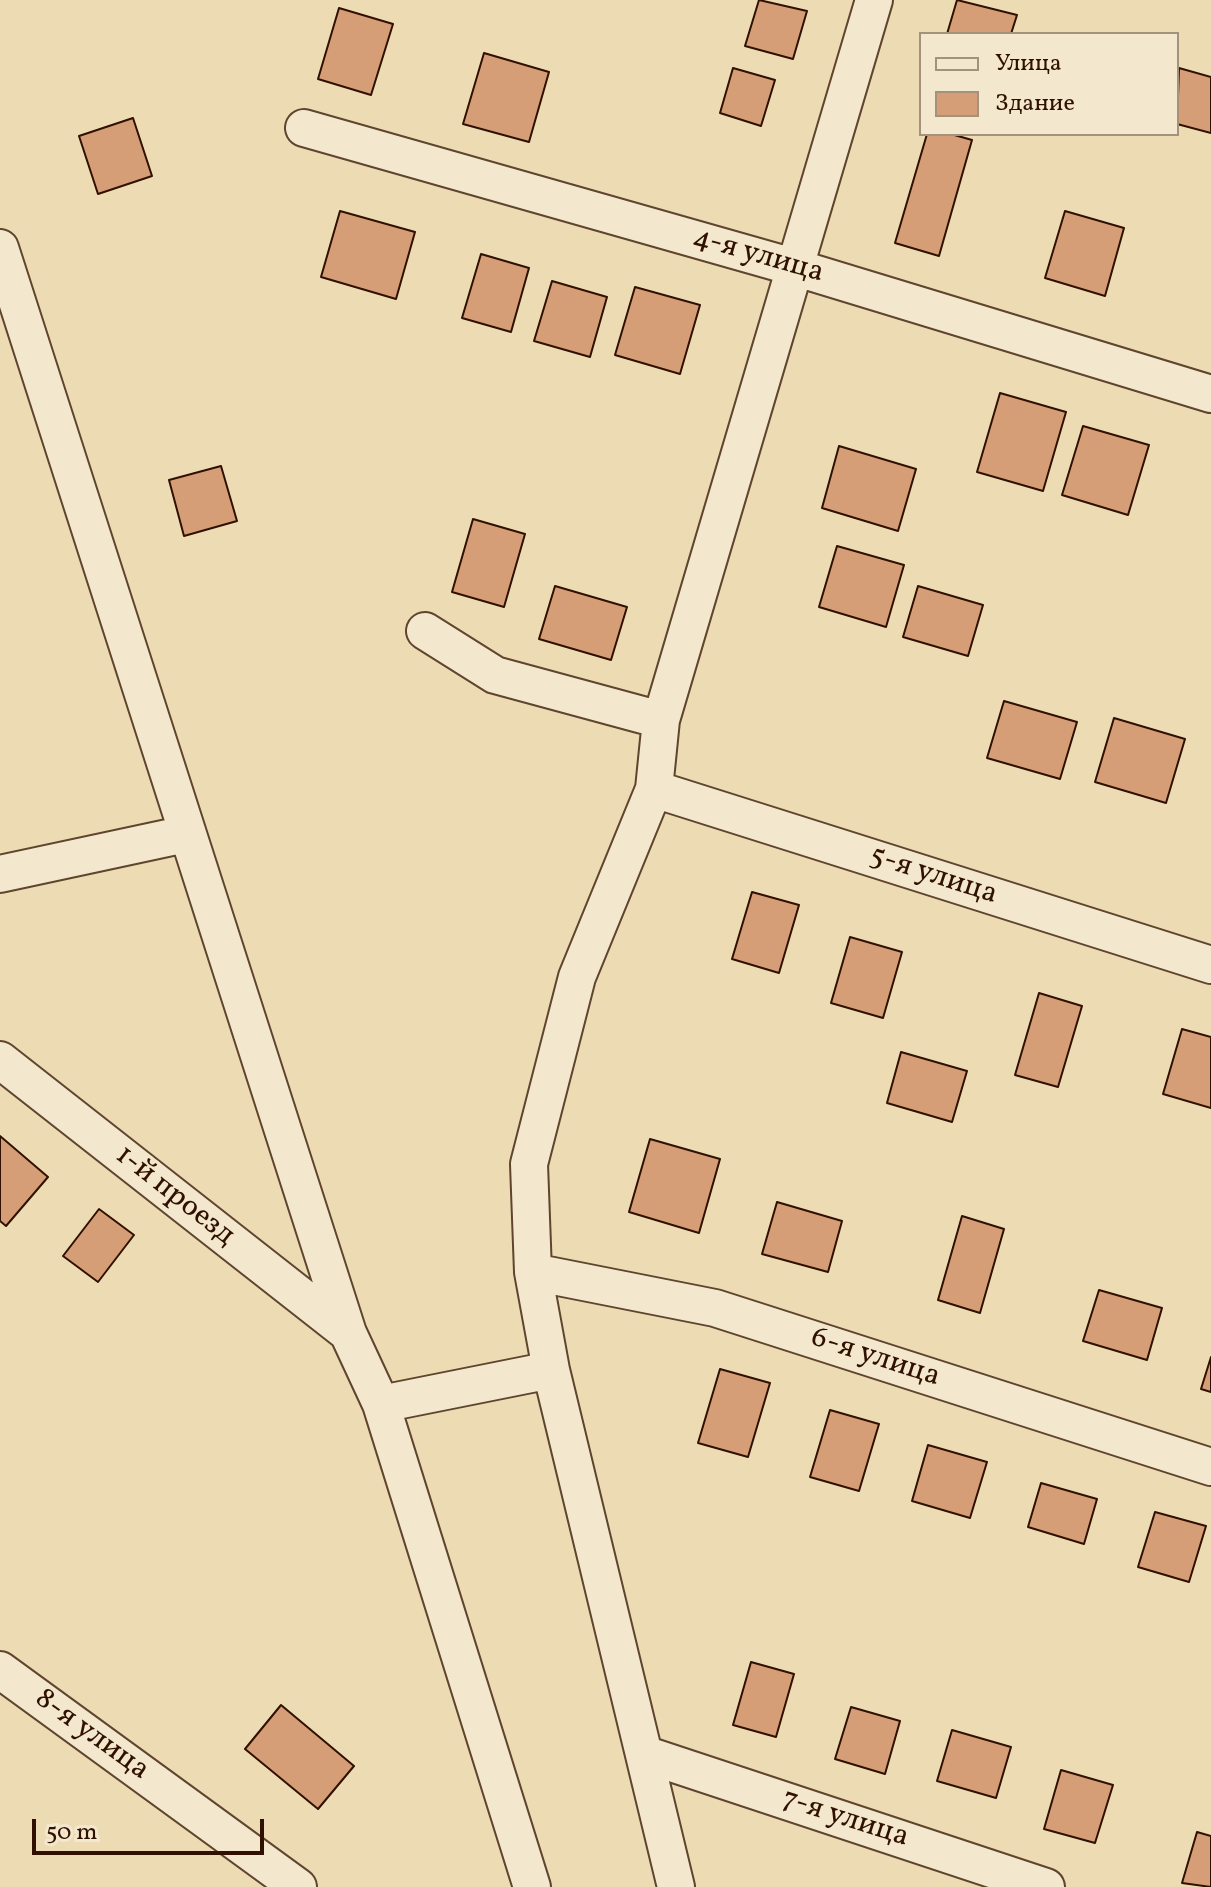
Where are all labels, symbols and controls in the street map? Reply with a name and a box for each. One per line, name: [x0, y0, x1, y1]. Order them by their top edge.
legend: [919, 32, 1179, 136]
text: Улица: [995, 47, 1062, 81]
text: Здание: [995, 87, 1075, 121]
street label: 4-я улица: [688, 221, 828, 293]
street label: 5-я улица: [865, 839, 1001, 915]
street label: 1-й проезд: [107, 1139, 241, 1255]
street label: 6-я улица: [806, 1321, 944, 1397]
street label: 8-я улица: [27, 1682, 155, 1790]
street label: 7-я улица: [777, 1783, 913, 1857]
scale bar: [36, 1803, 268, 1853]
text: 50 m: [46, 1816, 98, 1850]

